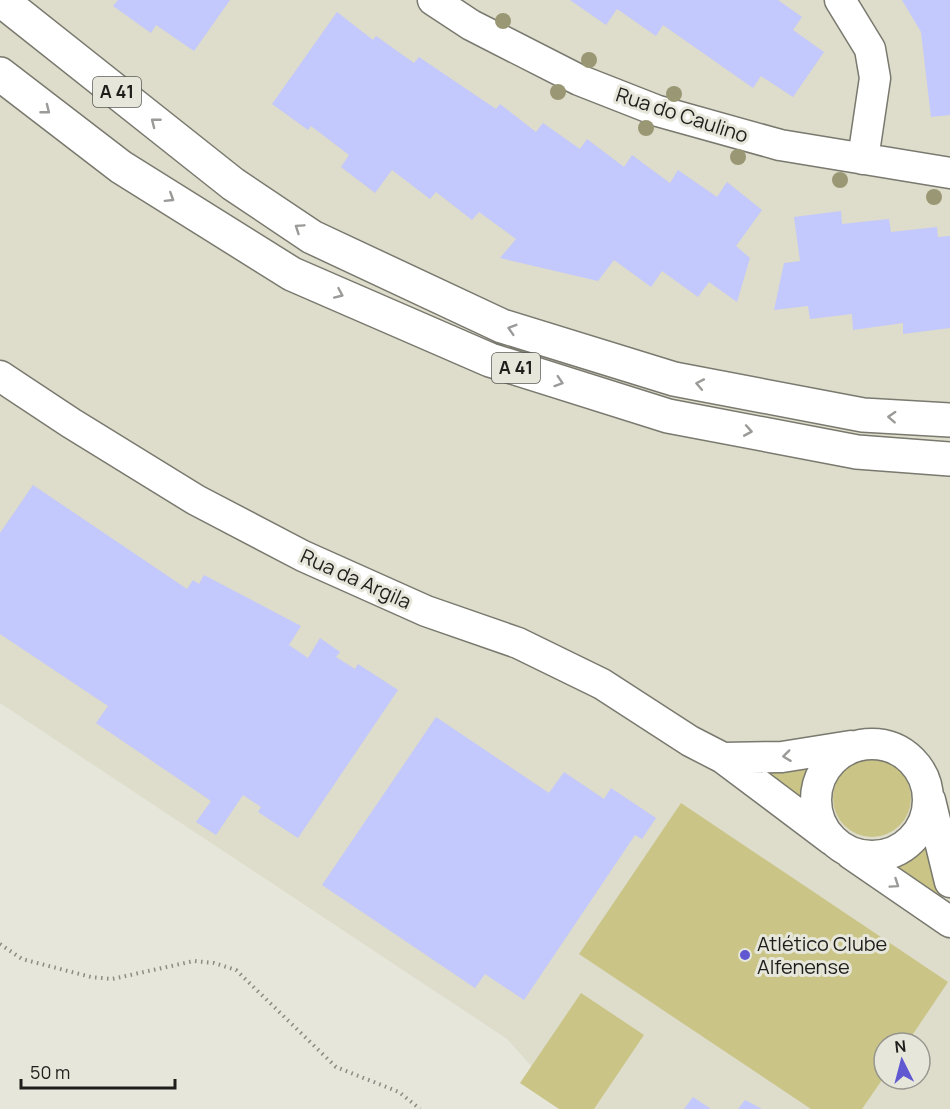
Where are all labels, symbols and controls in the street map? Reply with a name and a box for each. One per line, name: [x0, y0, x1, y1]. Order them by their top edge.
road number: A 41: [93, 77, 141, 107]
street label: Rua do Caulino: [613, 80, 752, 149]
one-way arrow: [39, 102, 50, 113]
one-way arrow: [151, 118, 162, 129]
one-way arrow: [164, 191, 174, 203]
one-way arrow: [294, 224, 305, 235]
one-way arrow: [333, 287, 344, 299]
one-way arrow: [507, 324, 518, 337]
road number: A 41: [492, 353, 540, 383]
one-way arrow: [553, 375, 564, 387]
one-way arrow: [695, 378, 705, 391]
one-way arrow: [887, 410, 896, 423]
one-way arrow: [742, 424, 752, 437]
street label: Rua da Argila: [297, 542, 416, 615]
one-way arrow: [782, 749, 791, 762]
one-way arrow: [888, 877, 899, 888]
place label: Atlético Clube Alfenense: [757, 930, 887, 980]
marker: Atlético Clube Alfenense: [738, 948, 752, 962]
north arrow: [872, 1031, 932, 1091]
text: N: [894, 1035, 907, 1058]
scale bar: [21, 1052, 176, 1090]
text: 50 m: [30, 1060, 70, 1084]

